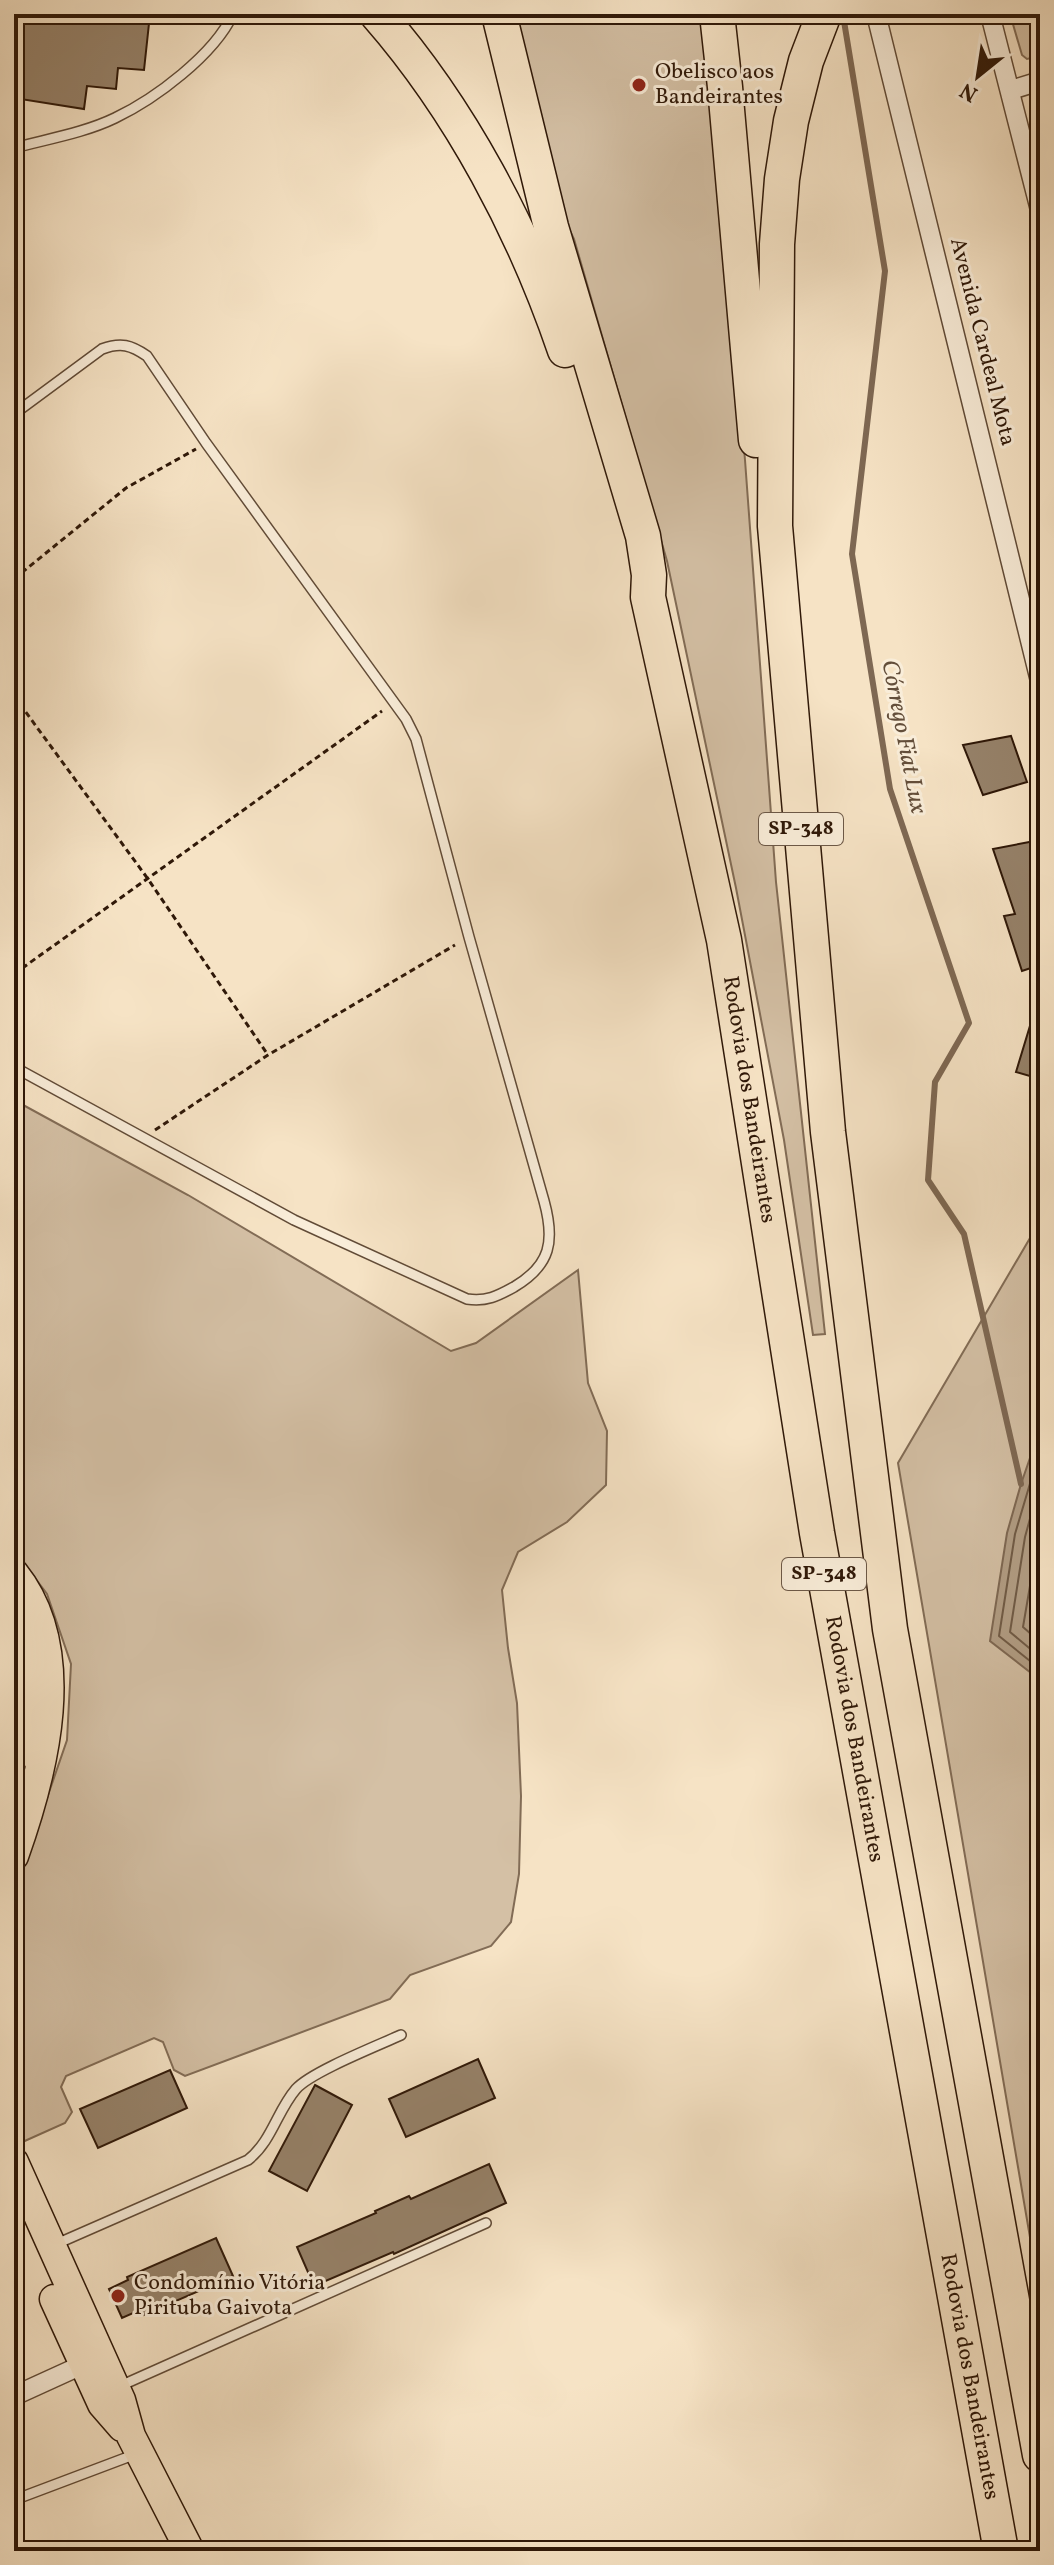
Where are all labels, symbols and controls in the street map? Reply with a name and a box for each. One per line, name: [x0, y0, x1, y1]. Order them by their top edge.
north arrow: [938, 36, 1018, 116]
place label: Obelisco aos Bandeirantes: [655, 57, 783, 113]
text: N: [955, 74, 984, 109]
marker: Obelisco aos Bandeirantes: [630, 76, 648, 94]
street label: Avenida Cardeal Mota: [941, 235, 1023, 449]
water label: Córrego Fiat Lux: [871, 657, 935, 817]
road number: SP-348: [759, 813, 843, 845]
street label: Rodovia dos Bandeirantes: [714, 974, 784, 1225]
road number: SP-348: [782, 1558, 866, 1590]
street label: Rodovia dos Bandeirantes: [817, 1613, 892, 1865]
street label: Rodovia dos Bandeirantes: [932, 2251, 1007, 2502]
place label: Condomínio Vitória Pirituba Gaivota: [134, 2268, 325, 2324]
marker: Condomínio Vitória Pirituba Gaivota: [109, 2287, 127, 2305]

